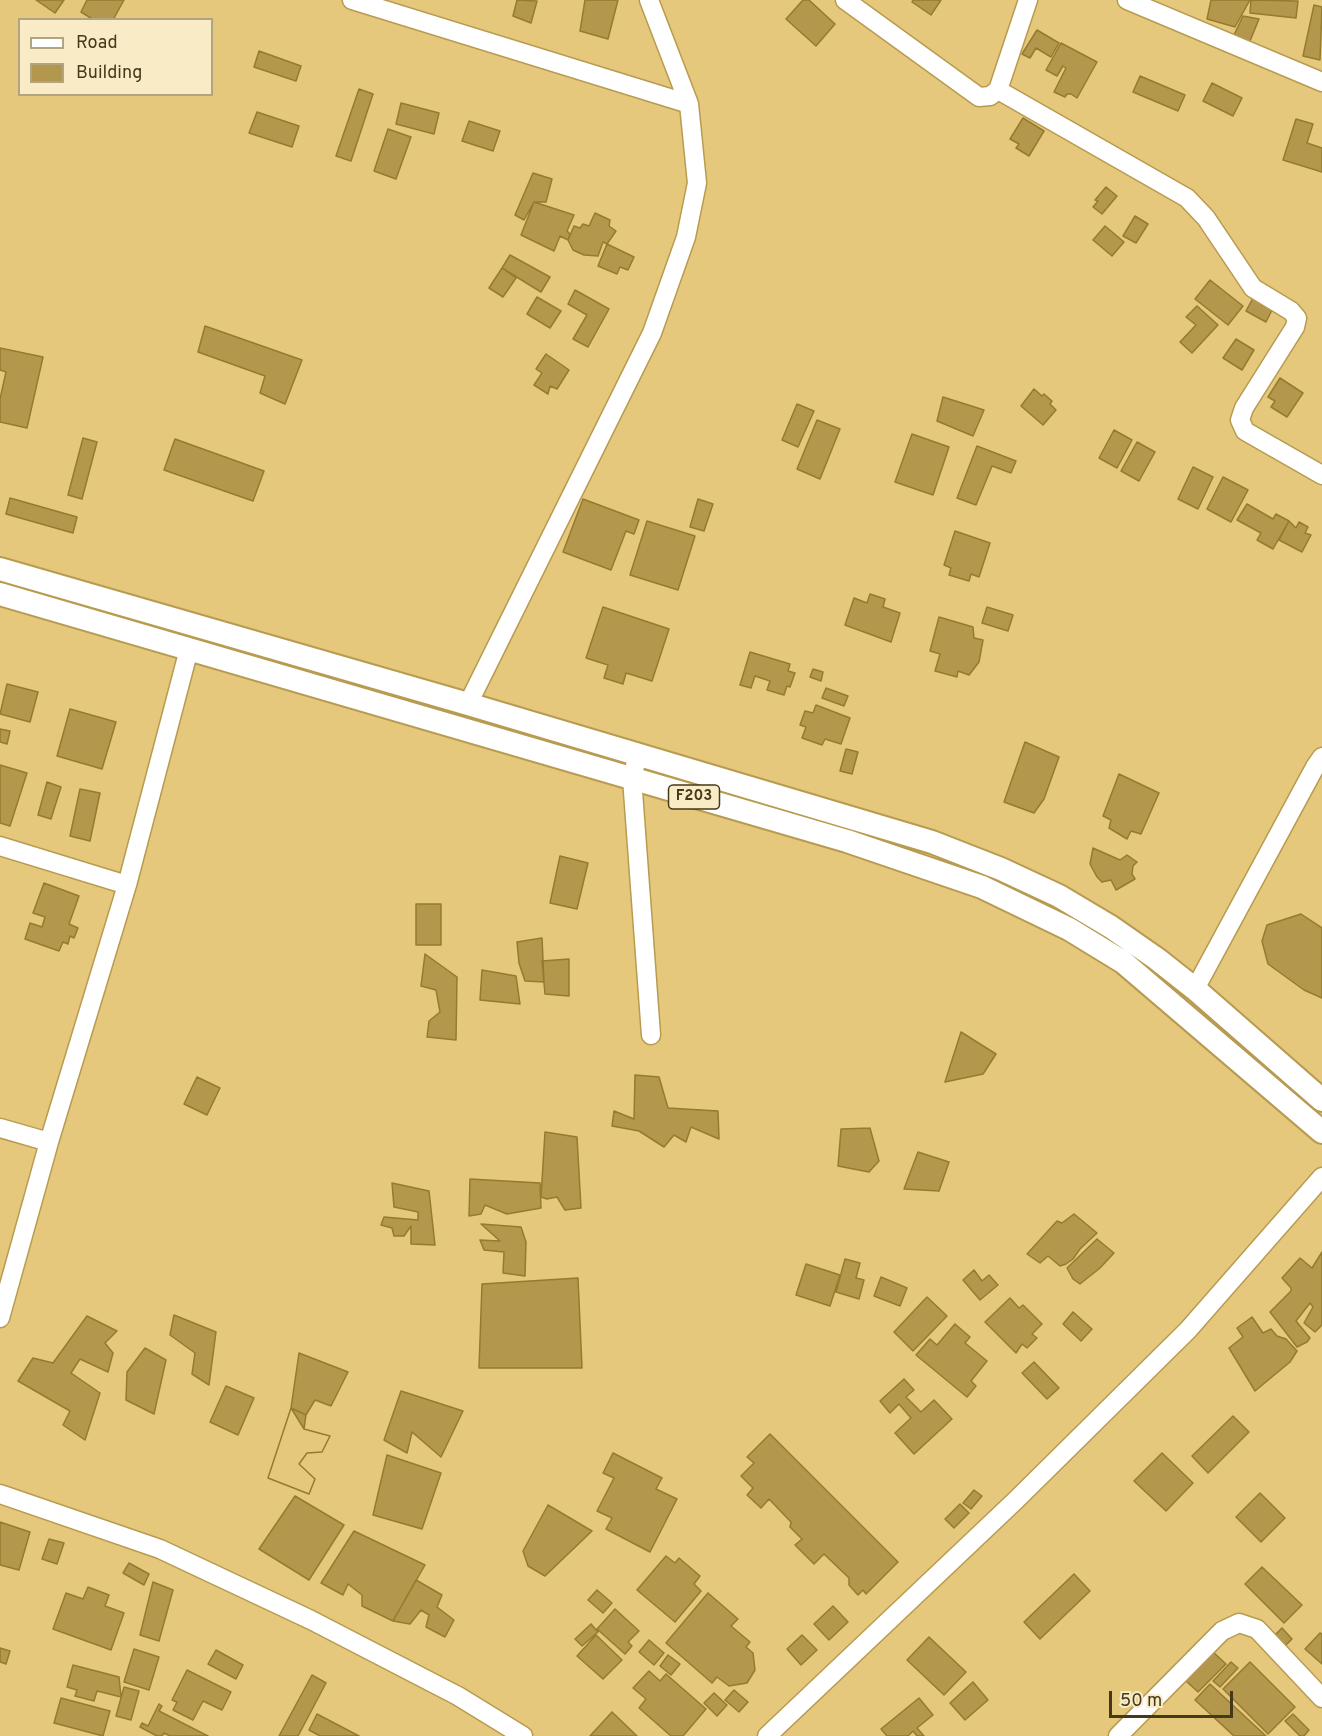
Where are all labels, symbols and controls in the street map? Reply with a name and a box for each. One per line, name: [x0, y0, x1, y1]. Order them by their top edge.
legend: [18, 18, 213, 96]
text: Road: [76, 32, 118, 55]
text: Building: [76, 62, 142, 85]
road number: F203: [668, 785, 720, 809]
scale bar: [1112, 1679, 1236, 1717]
text: 50 m: [1120, 1690, 1162, 1713]

